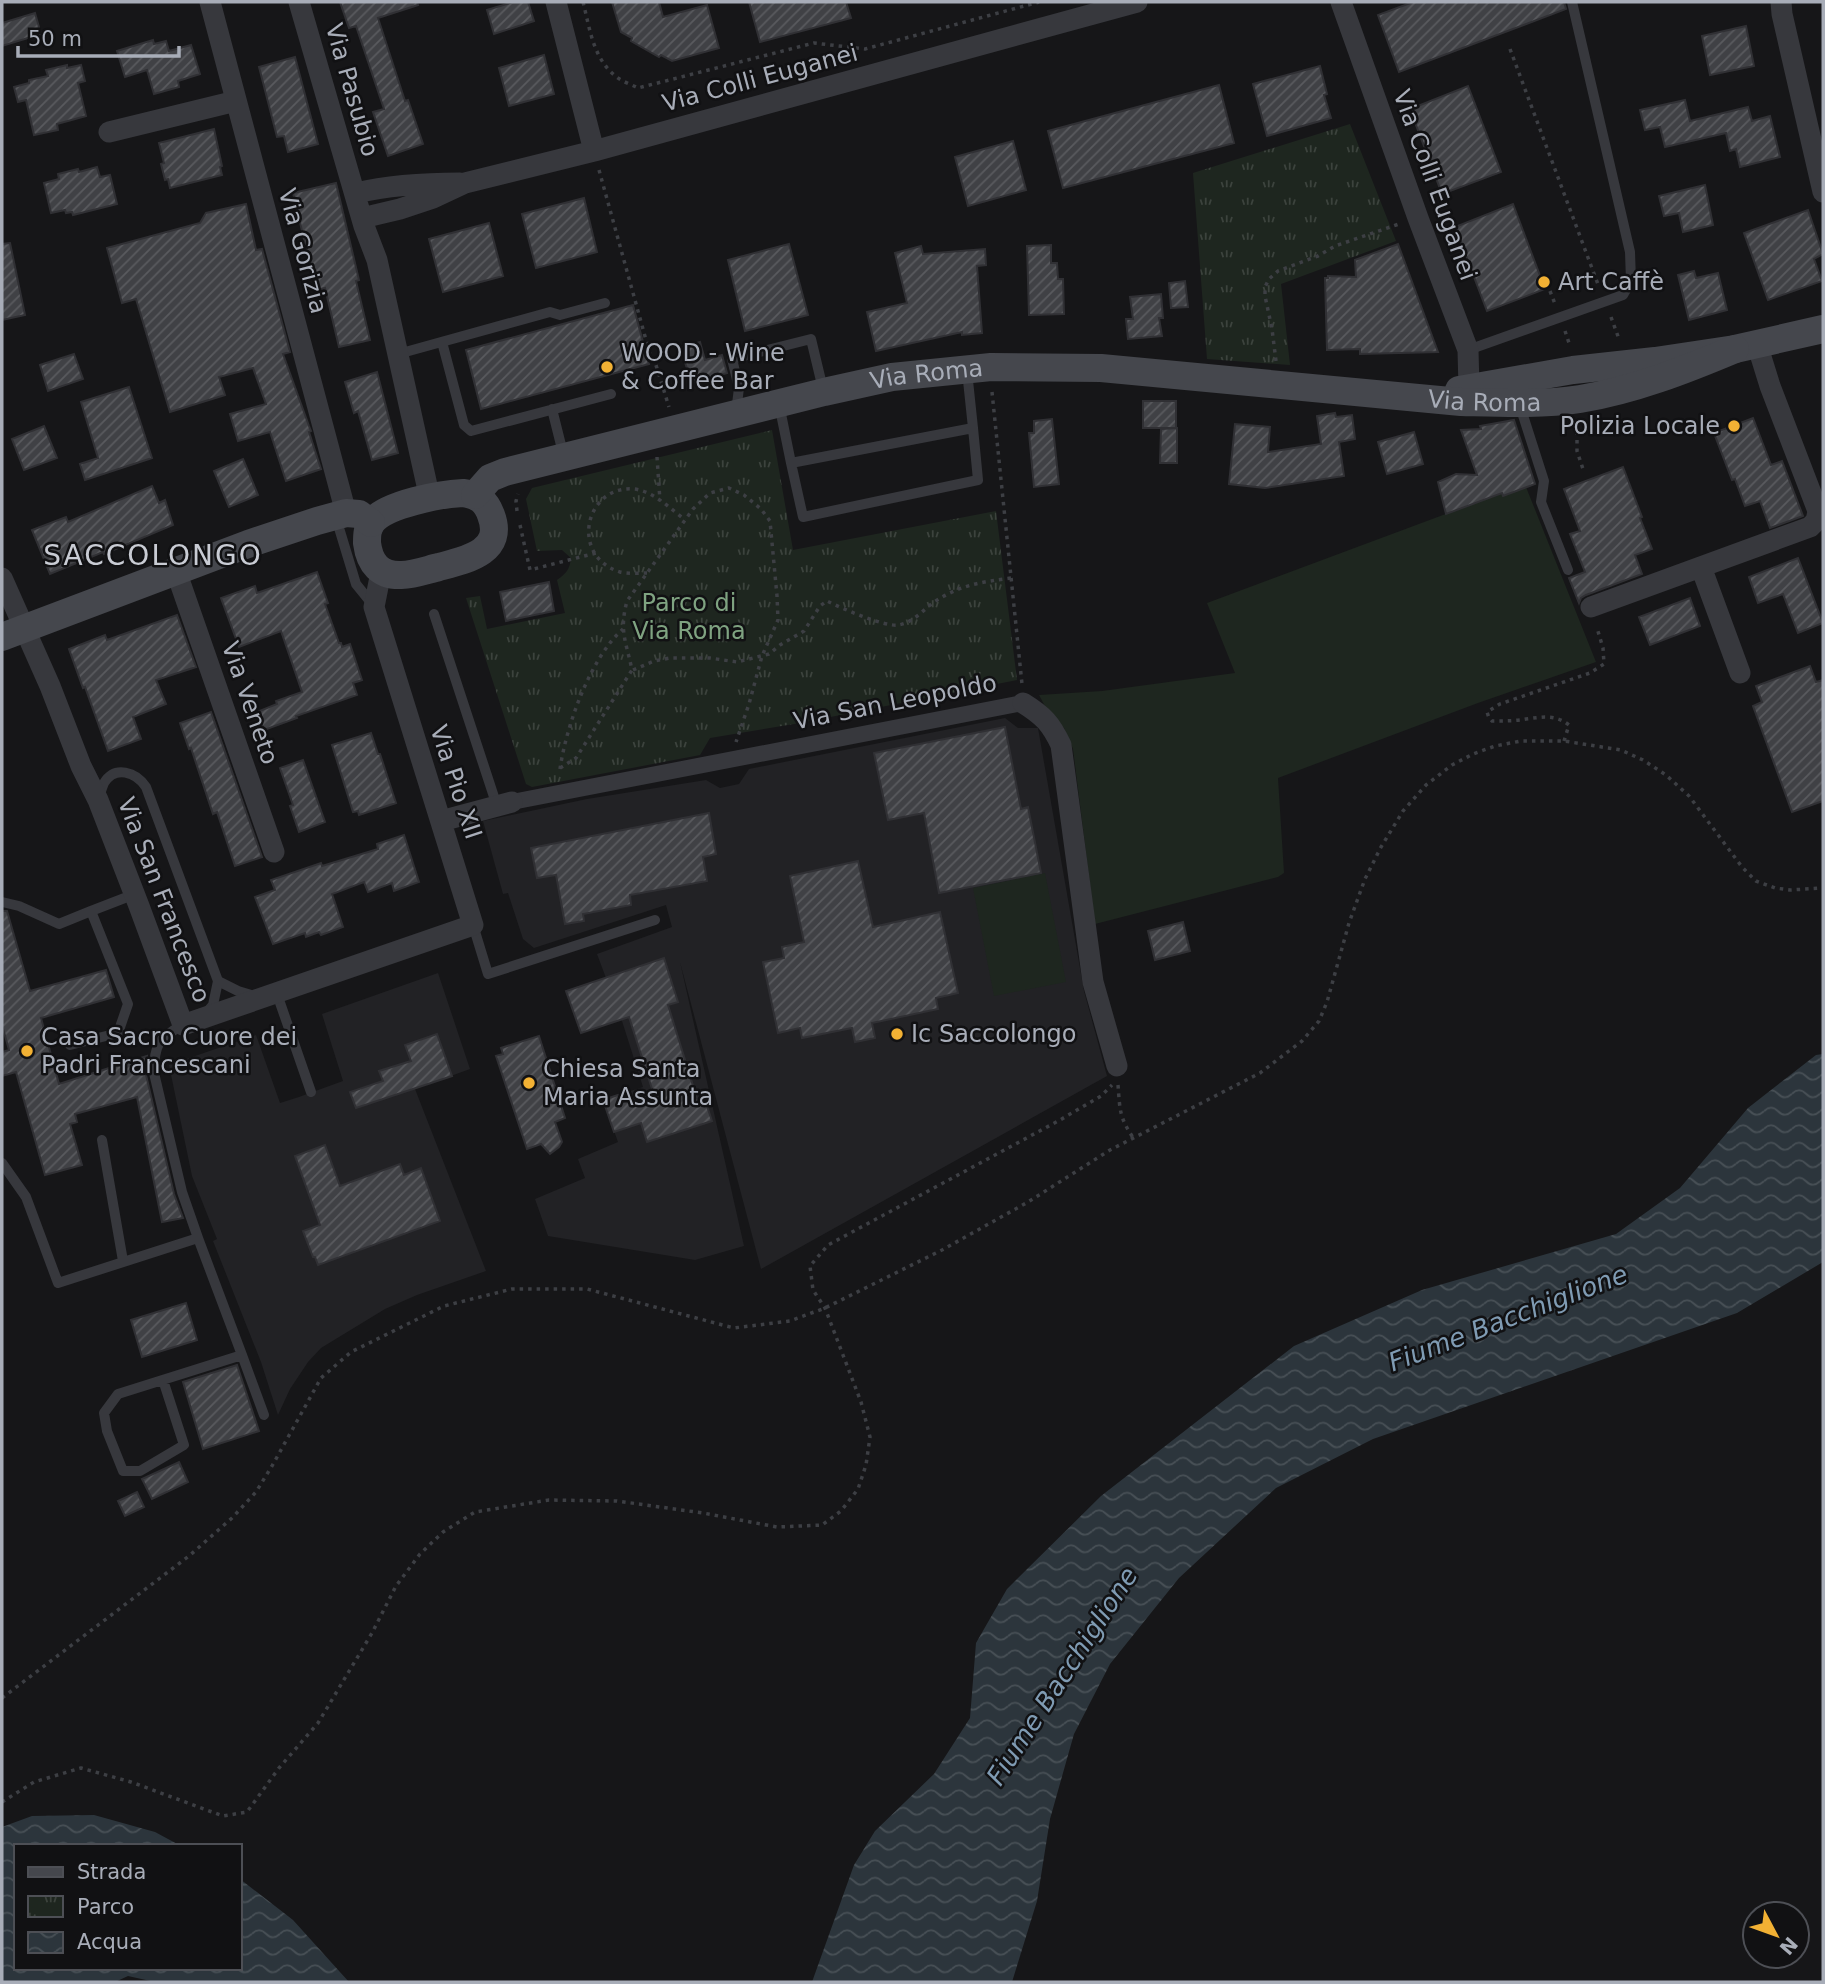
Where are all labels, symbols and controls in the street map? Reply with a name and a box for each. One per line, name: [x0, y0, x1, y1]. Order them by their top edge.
scale bar: [18, 14, 178, 58]
street label: Via Pasubio: [320, 20, 384, 160]
text: 50 m: [28, 27, 82, 51]
street label: Via Colli Euganei: [659, 38, 861, 118]
street label: Via Colli Euganei: [1387, 86, 1483, 284]
street label: Via Gorizia: [273, 185, 333, 317]
place label: Art Caffè: [1558, 268, 1664, 296]
marker: Art Caffè: [1536, 274, 1552, 290]
place label: WOOD - Wine & Coffee Bar: [621, 339, 785, 395]
street label: Via Roma: [867, 354, 984, 395]
marker: WOOD - Wine & Coffee Bar: [599, 359, 615, 375]
street label: Via Roma: [1427, 385, 1542, 417]
place label: Polizia Locale: [1560, 412, 1720, 440]
marker: Polizia Locale: [1726, 418, 1742, 434]
district label: SACCOLONGO: [43, 539, 263, 572]
park label: Parco di Via Roma: [632, 589, 746, 645]
street label: Via Veneto: [216, 638, 284, 768]
street label: Via San Leopoldo: [791, 669, 999, 735]
street label: Via Pio XII: [424, 721, 488, 843]
street label: Via San Francesco: [112, 793, 216, 1007]
place label: Ic Saccolongo: [911, 1020, 1076, 1048]
place label: Casa Sacro Cuore dei Padri Francescani: [41, 1023, 297, 1079]
marker: Ic Saccolongo: [889, 1026, 905, 1042]
marker: Casa Sacro Cuore dei Padri Francescani: [19, 1043, 35, 1059]
place label: Chiesa Santa Maria Assunta: [543, 1055, 713, 1111]
marker: Chiesa Santa Maria Assunta: [521, 1075, 537, 1091]
water label: Fiume Bacchiglione: [1384, 1259, 1632, 1377]
water label: Fiume Bacchiglione: [980, 1561, 1144, 1791]
legend: [14, 1844, 242, 1970]
text: Strada: [77, 1860, 146, 1884]
text: Parco: [77, 1895, 134, 1919]
north arrow: [1741, 1900, 1811, 1970]
text: Acqua: [77, 1930, 142, 1954]
text: N: [1775, 1933, 1802, 1959]

